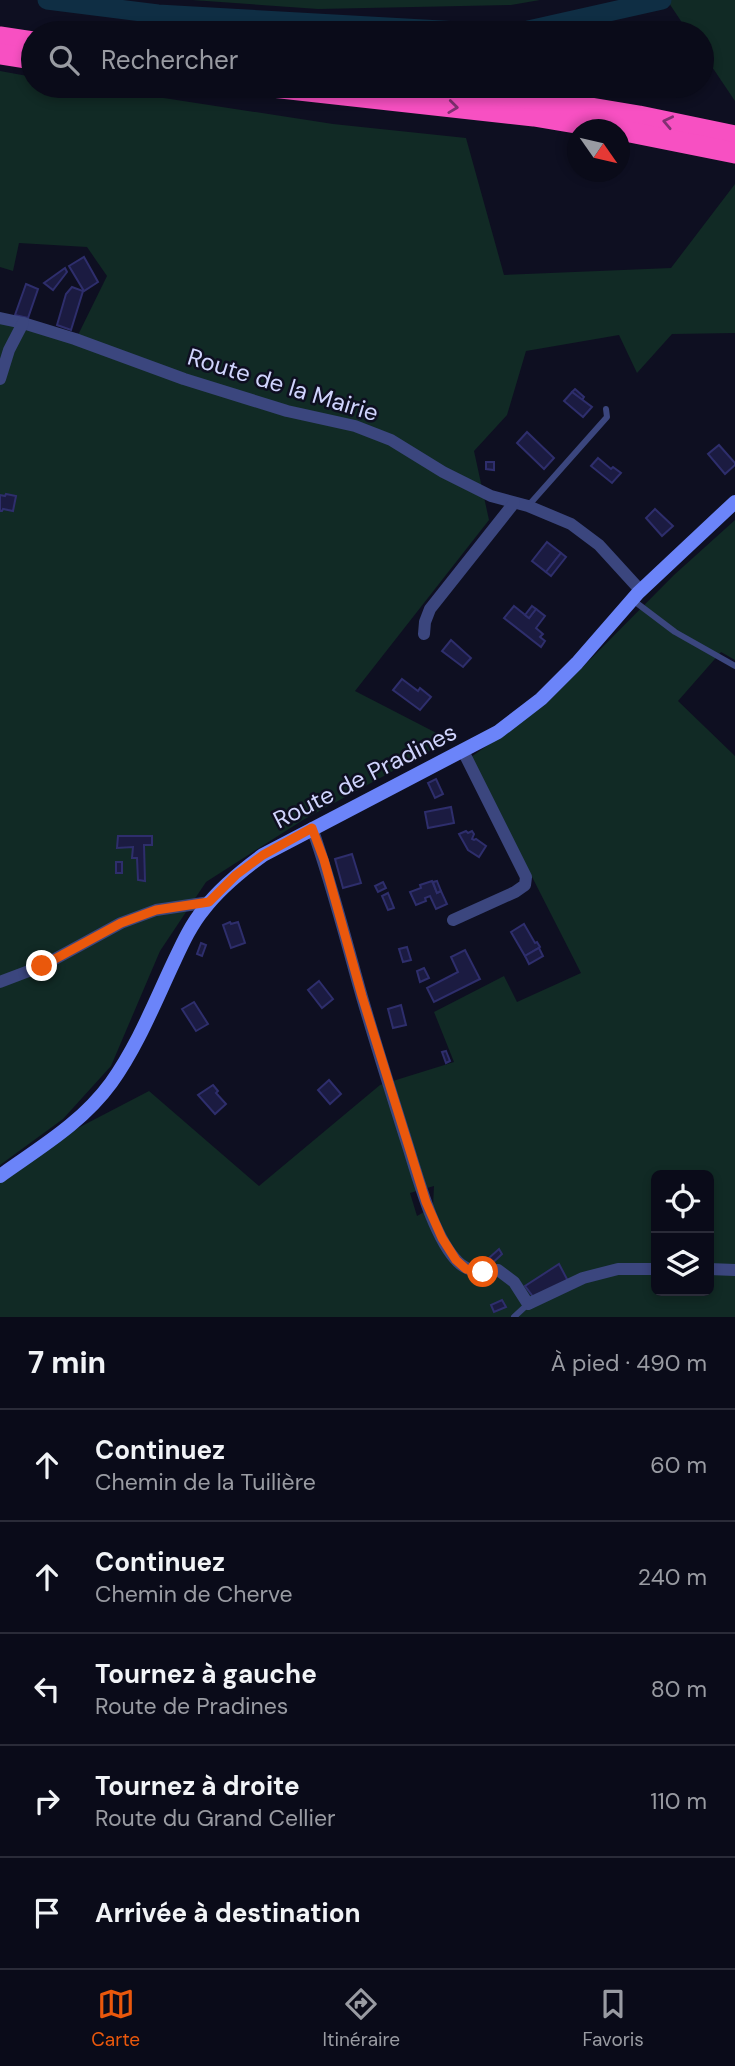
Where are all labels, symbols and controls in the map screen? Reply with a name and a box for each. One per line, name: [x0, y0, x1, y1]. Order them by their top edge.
search box: [21, 21, 714, 98]
icon: search: [45, 41, 83, 79]
text: Rechercher: [101, 43, 238, 77]
one-way arrow: [447, 99, 459, 114]
one-way arrow: [662, 115, 674, 130]
north arrow: [567, 119, 630, 182]
street label: Route de la Mairie: [184, 341, 382, 428]
street label: Route de Pradines: [268, 716, 462, 835]
route end: [26, 950, 57, 981]
map controls: [651, 1170, 714, 1296]
button: locate: [651, 1170, 714, 1233]
button: layers: [651, 1233, 714, 1296]
route start: [467, 1256, 498, 1287]
text: 7 min: [28, 1343, 106, 1382]
text: À pied · 490 m: [551, 1348, 707, 1378]
text: Continuez: [95, 1433, 225, 1467]
icon: ahead: [28, 1446, 66, 1484]
text: 60 m: [650, 1450, 707, 1480]
text: Chemin de la Tuilière: [95, 1467, 316, 1497]
text: Continuez: [95, 1545, 225, 1579]
icon: ahead: [28, 1558, 66, 1596]
text: 240 m: [638, 1562, 707, 1592]
text: Chemin de Cherve: [95, 1579, 293, 1609]
text: Tournez à gauche: [95, 1657, 317, 1691]
icon: left: [28, 1670, 66, 1708]
text: 80 m: [651, 1674, 707, 1704]
text: Route de Pradines: [95, 1691, 288, 1721]
text: Tournez à droite: [95, 1769, 300, 1803]
icon: right: [28, 1782, 66, 1820]
text: 110 m: [650, 1786, 707, 1816]
text: Route du Grand Cellier: [95, 1803, 336, 1833]
icon: arrive: [28, 1894, 66, 1932]
text: Arrivée à destination: [95, 1896, 361, 1930]
tab: Carte: [91, 1985, 140, 2052]
tab: Itinéraire: [322, 1985, 400, 2052]
tab: Favoris: [582, 1985, 644, 2052]

